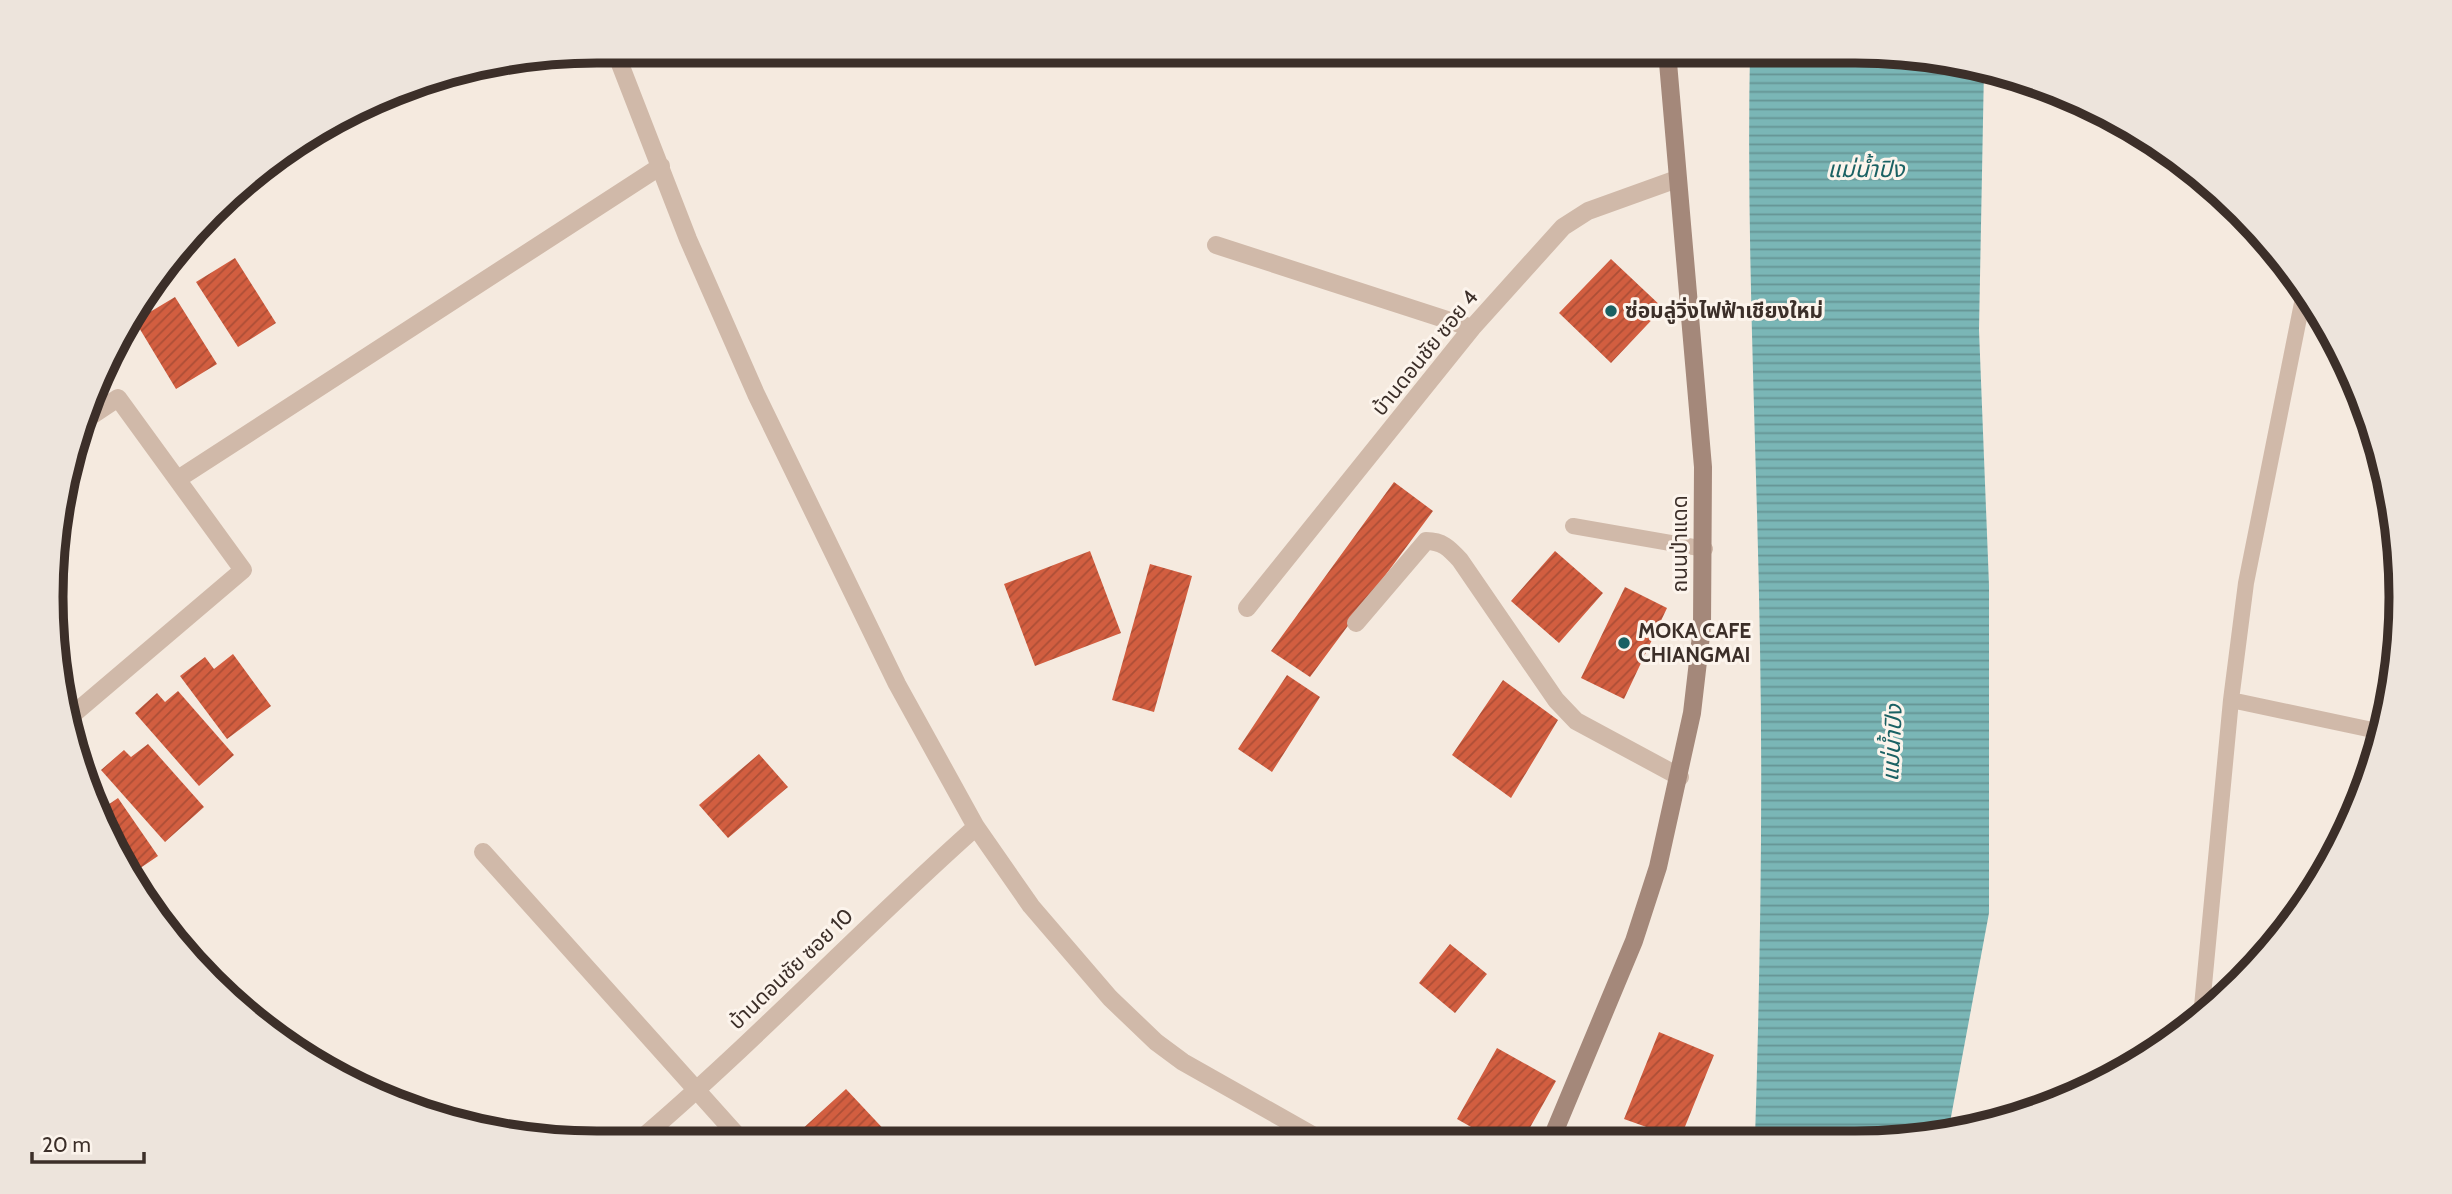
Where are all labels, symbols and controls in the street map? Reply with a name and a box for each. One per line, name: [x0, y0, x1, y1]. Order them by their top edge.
water label: แม่น้ำปิง: [1828, 153, 1906, 183]
street label: บ้านดอนชัย ซอย 4: [1367, 285, 1483, 420]
place label: ซ่อมลู่วิ่งไฟฟ้าเชียงใหม่: [1625, 297, 1823, 324]
marker: ซ่อมลู่วิ่งไฟฟ้าเชียงใหม่: [1603, 303, 1619, 319]
street label: ถนนป่าแดด: [1667, 495, 1692, 593]
place label: MOKA CAFE CHIANGMAI: [1638, 618, 1751, 667]
marker: MOKA CAFE CHIANGMAI: [1616, 635, 1632, 651]
water label: แม่น้ำปิง: [1874, 702, 1908, 782]
street label: บ้านดอนชัย ซอย 10: [723, 903, 858, 1034]
scale bar: [32, 1120, 144, 1164]
text: 20 m: [42, 1132, 91, 1157]

